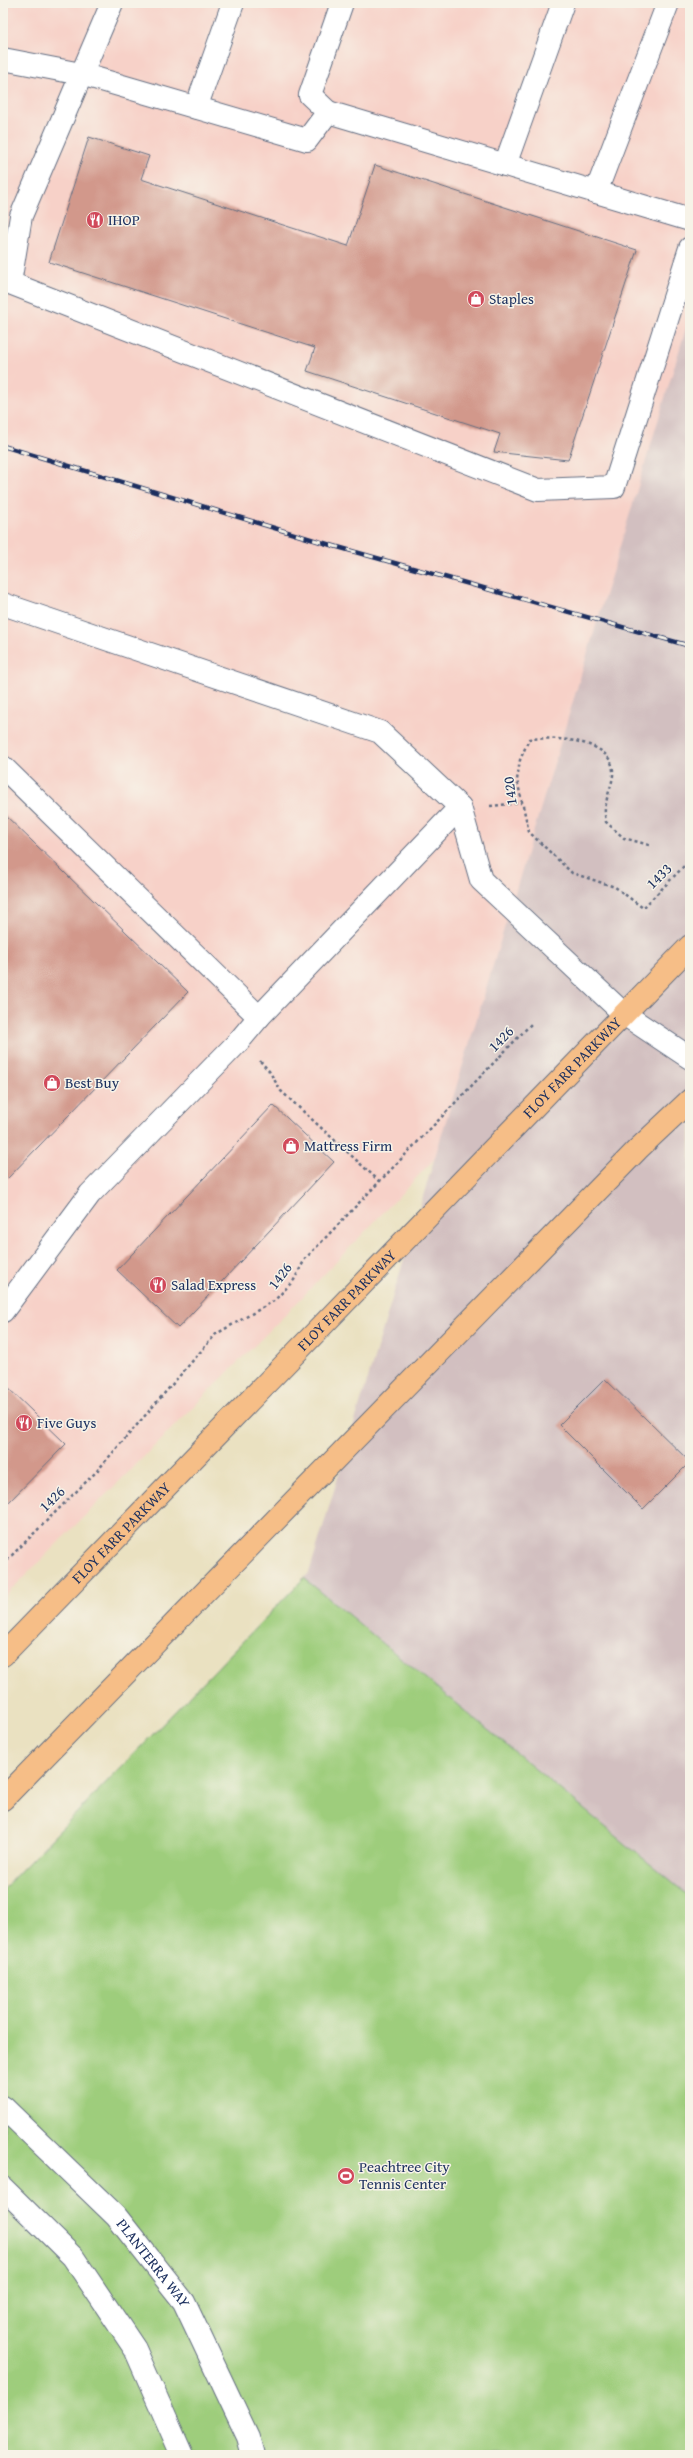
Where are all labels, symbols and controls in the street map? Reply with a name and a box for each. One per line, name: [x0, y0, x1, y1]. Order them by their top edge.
place label: IHOP: [108, 209, 140, 230]
restaurant icon: IHOP: [85, 210, 105, 230]
place label: Staples: [489, 288, 534, 309]
shop icon: Staples: [466, 289, 486, 309]
street label: 1420: [497, 775, 522, 807]
street label: 1433: [641, 858, 676, 893]
street label: FLOY FARR PARKWAY: [518, 1012, 626, 1123]
street label: 1426: [483, 1021, 518, 1056]
place label: Best Buy: [65, 1072, 120, 1093]
shop icon: Best Buy: [42, 1073, 62, 1093]
place label: Mattress Firm: [304, 1135, 393, 1156]
shop icon: Mattress Firm: [281, 1136, 301, 1156]
street label: FLOY FARR PARKWAY: [292, 1245, 400, 1355]
street label: 1426: [263, 1258, 297, 1294]
place label: Salad Express: [171, 1274, 256, 1295]
restaurant icon: Salad Express: [148, 1275, 168, 1295]
place label: Five Guys: [37, 1412, 96, 1433]
restaurant icon: Five Guys: [14, 1413, 34, 1433]
street label: FLOY FARR PARKWAY: [67, 1477, 175, 1588]
street label: 1426: [34, 1481, 69, 1516]
place label: Peachtree City Tennis Center: [359, 2156, 450, 2194]
sports icon: Peachtree City Tennis Center: [336, 2166, 356, 2186]
street label: PLANTERRA WAY: [112, 2214, 196, 2310]

